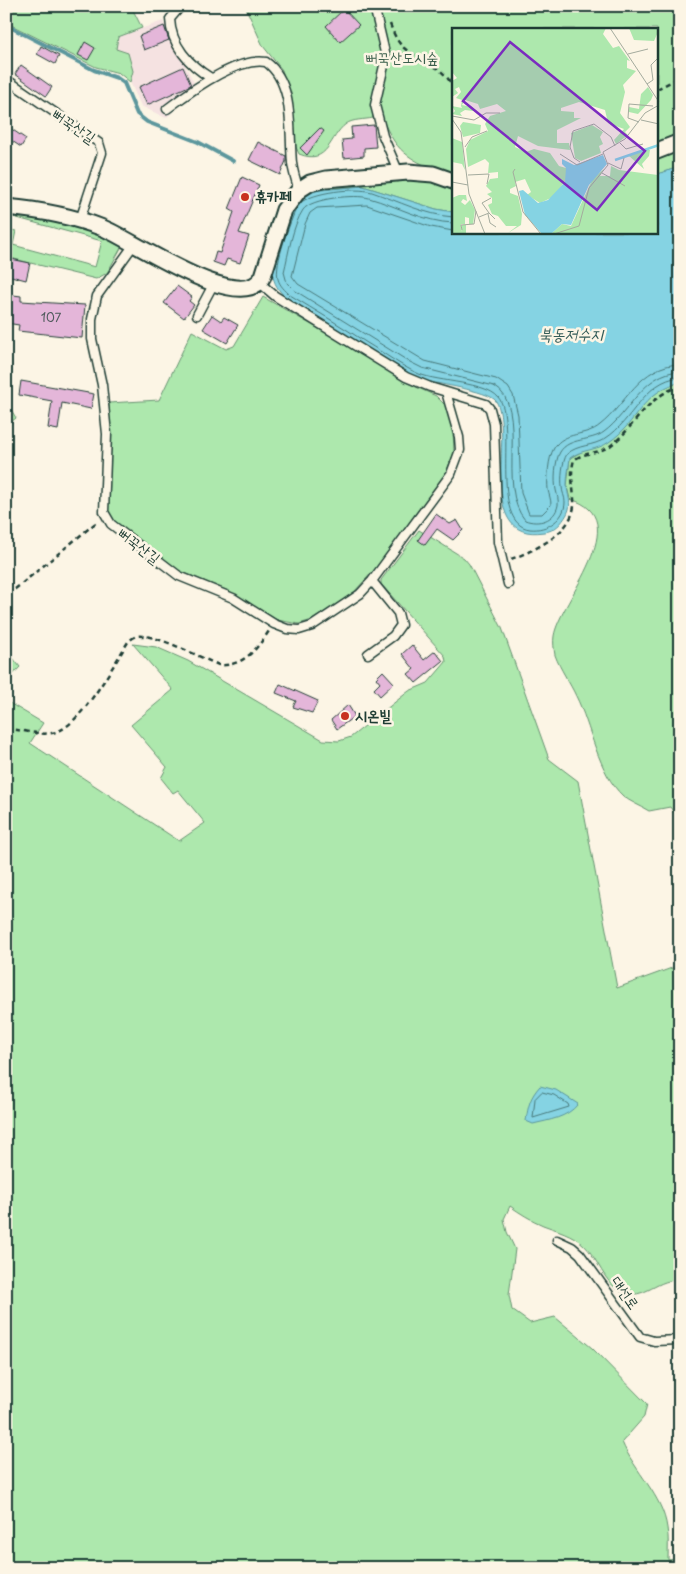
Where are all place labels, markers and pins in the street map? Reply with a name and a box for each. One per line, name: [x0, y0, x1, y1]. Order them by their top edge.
place label: 휴카페: [255, 184, 292, 207]
marker: 휴카페: [239, 191, 251, 203]
place label: 시온빌: [355, 703, 392, 726]
marker: 시온빌: [339, 710, 351, 722]

